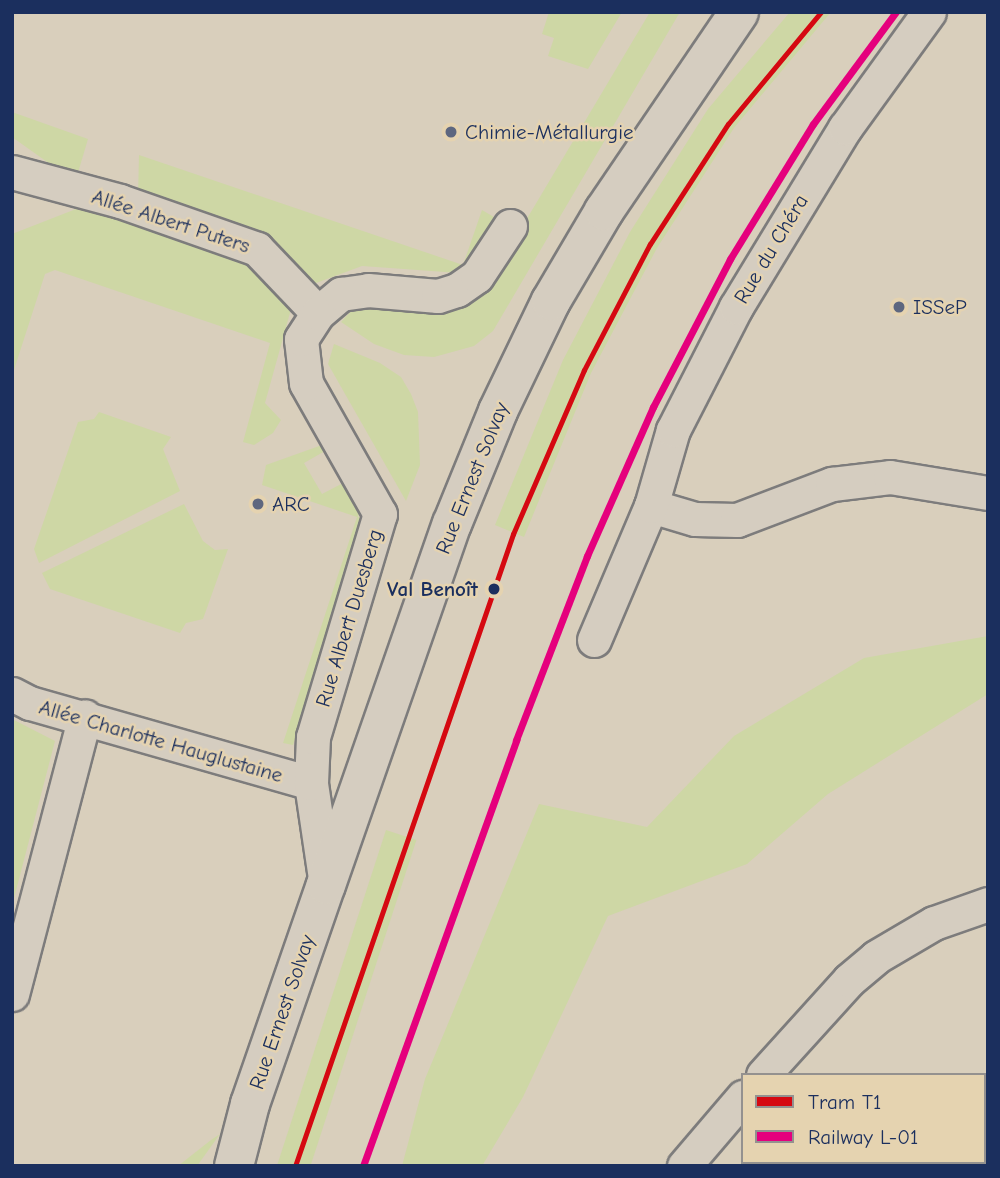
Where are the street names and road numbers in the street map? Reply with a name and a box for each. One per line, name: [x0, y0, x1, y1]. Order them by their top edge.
street label: Allée Albert Puters: [89, 184, 253, 258]
street label: Rue du Chéra: [728, 190, 814, 308]
street label: Rue Ernest Solvay: [430, 398, 514, 558]
street label: Rue Albert Duesberg: [310, 526, 388, 710]
street label: Allée Charlotte Hauglustaine: [36, 694, 286, 788]
street label: Rue Ernest Solvay: [244, 932, 320, 1092]

